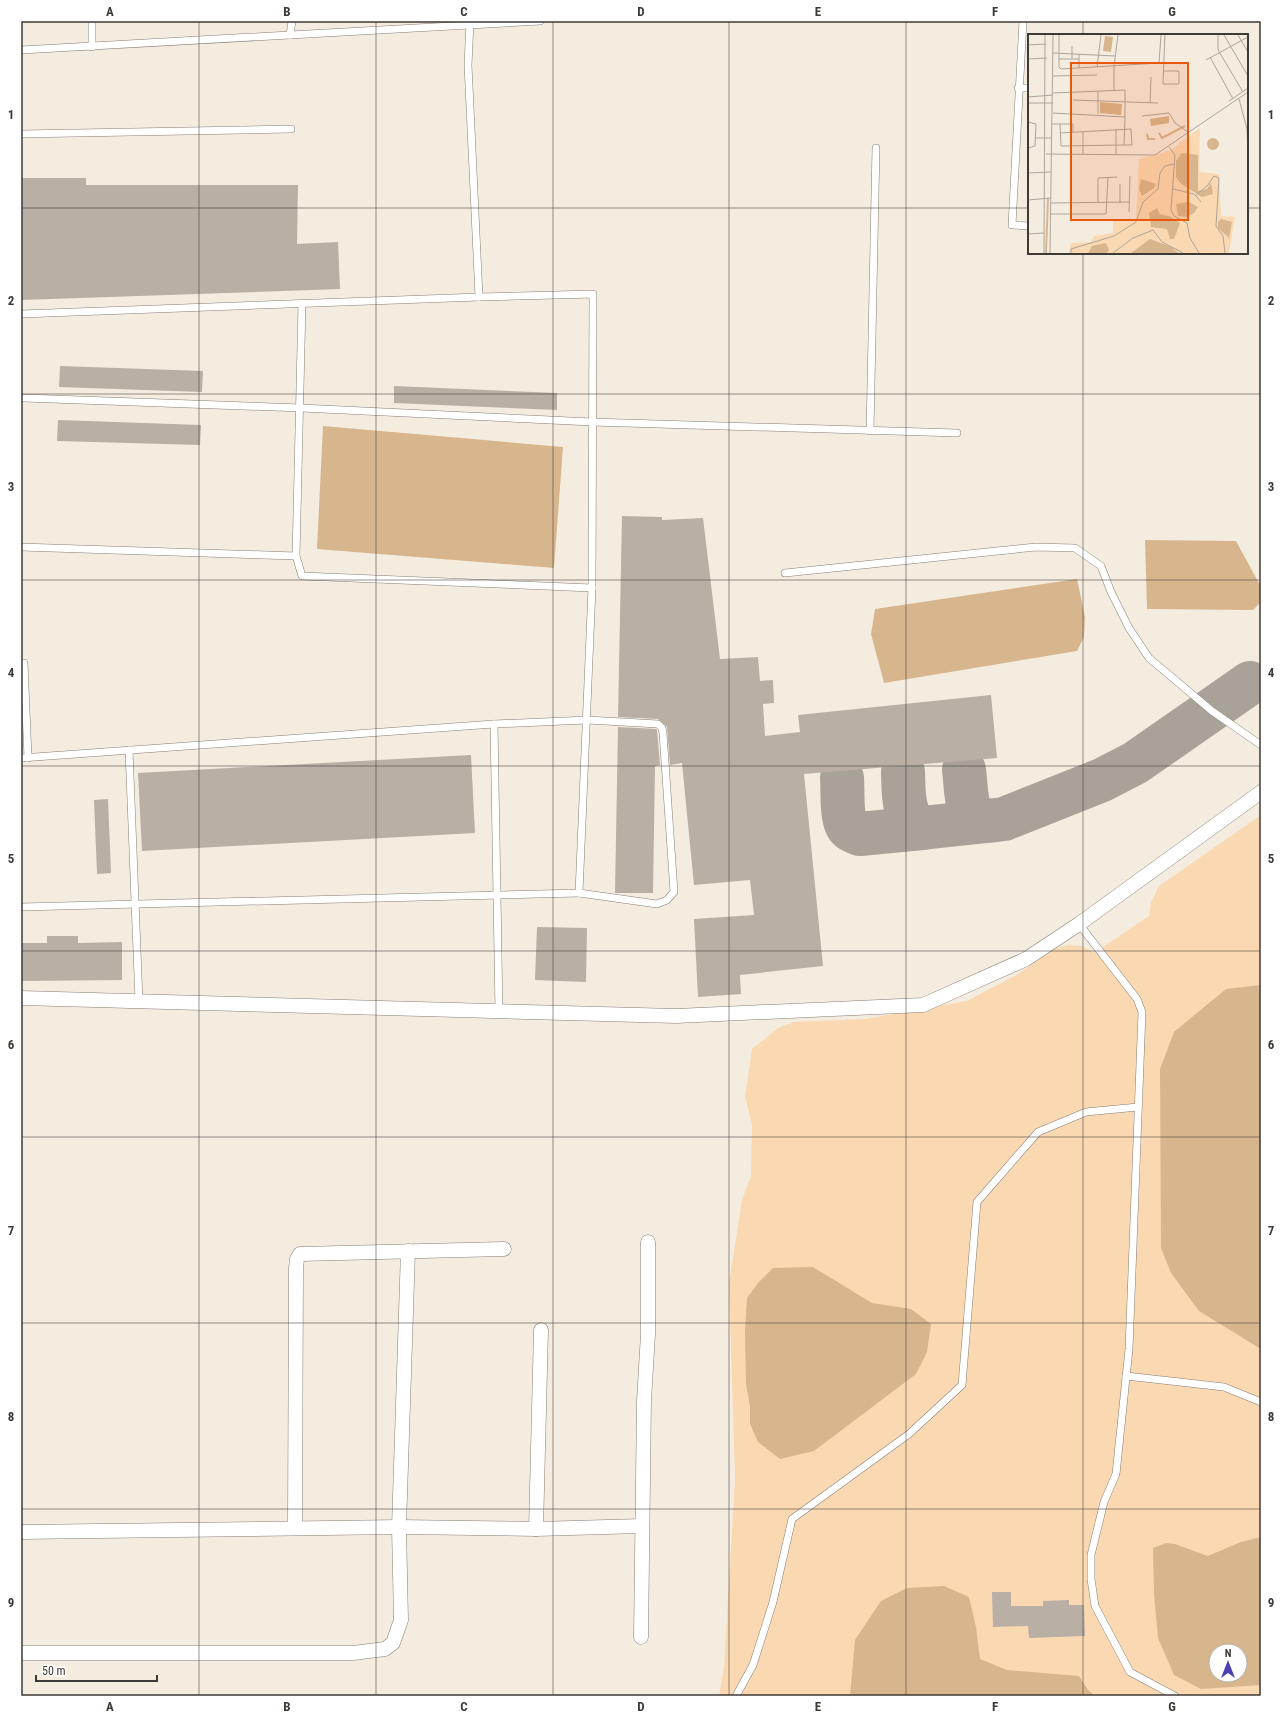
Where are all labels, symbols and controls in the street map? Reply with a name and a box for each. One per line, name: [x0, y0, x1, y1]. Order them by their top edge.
text: A: [106, 4, 114, 19]
text: B: [283, 4, 291, 19]
text: C: [460, 4, 468, 19]
text: D: [637, 4, 645, 19]
text: E: [815, 4, 822, 19]
text: F: [992, 4, 998, 19]
text: G: [1168, 4, 1176, 19]
inset map: [1028, 34, 1248, 254]
text: 1: [8, 107, 14, 122]
text: 1: [1268, 107, 1274, 122]
text: 2: [8, 293, 15, 308]
text: 2: [1268, 293, 1275, 308]
text: 3: [8, 479, 14, 494]
text: 3: [1268, 479, 1274, 494]
text: 4: [8, 665, 15, 680]
text: 4: [1268, 665, 1275, 680]
text: 5: [8, 851, 15, 866]
text: 5: [1268, 851, 1275, 866]
text: 6: [8, 1037, 15, 1052]
text: 6: [1268, 1037, 1275, 1052]
text: 7: [8, 1223, 15, 1238]
text: 7: [1268, 1223, 1275, 1238]
text: 8: [8, 1409, 14, 1424]
text: 8: [1268, 1409, 1274, 1424]
text: 9: [8, 1595, 14, 1610]
text: 9: [1268, 1595, 1274, 1610]
north arrow: [1208, 1643, 1248, 1683]
text: N: [1225, 1647, 1232, 1660]
scale bar: [36, 1657, 157, 1683]
text: 50 m: [42, 1664, 66, 1678]
text: A: [106, 1699, 114, 1714]
text: B: [283, 1699, 291, 1714]
text: C: [460, 1699, 468, 1714]
text: D: [637, 1699, 645, 1714]
text: E: [815, 1699, 822, 1714]
text: F: [992, 1699, 998, 1714]
text: G: [1168, 1699, 1176, 1714]

